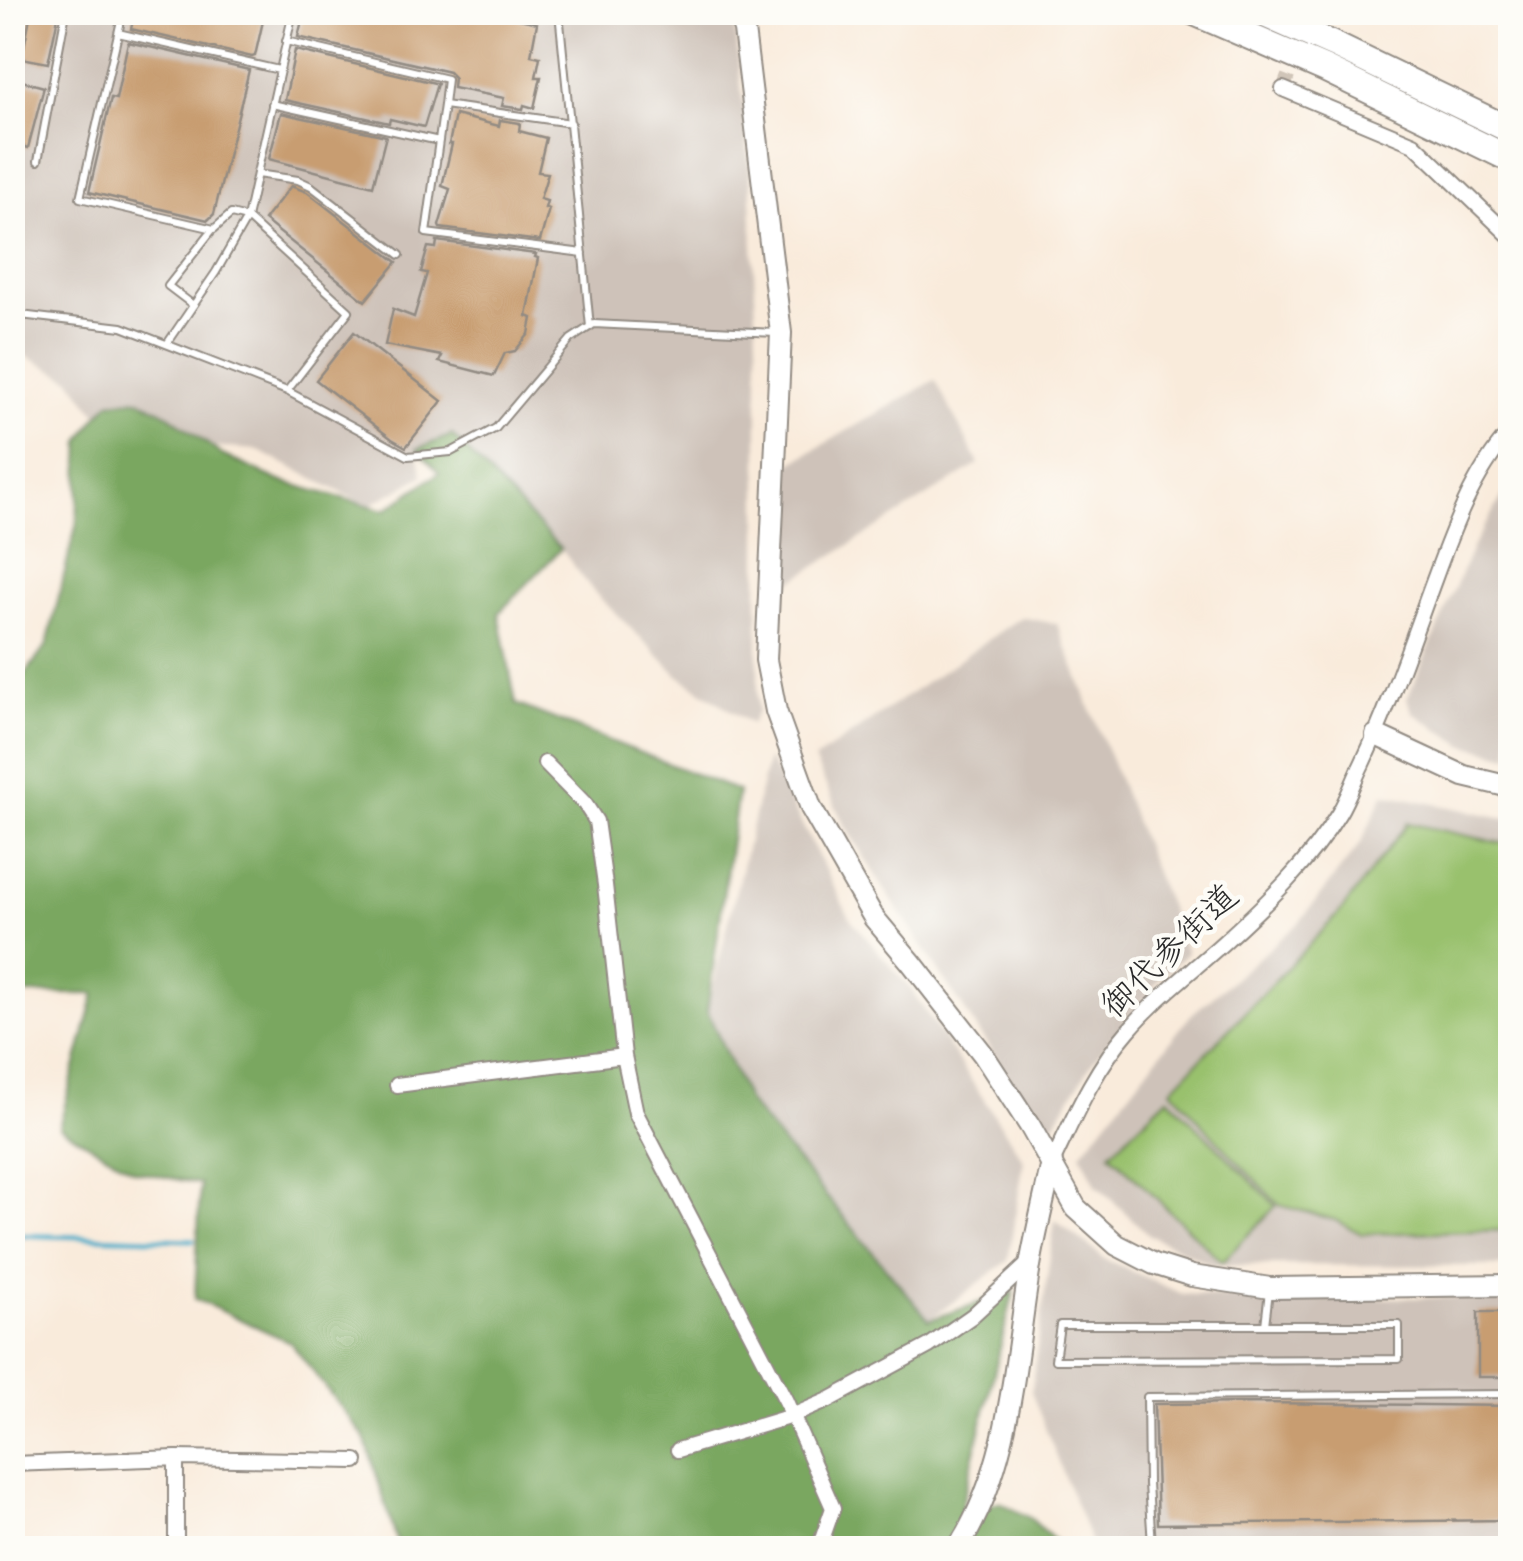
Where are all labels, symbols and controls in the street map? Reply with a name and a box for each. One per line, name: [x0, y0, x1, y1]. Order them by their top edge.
street label: 御代参街道: [1089, 872, 1248, 1027]

